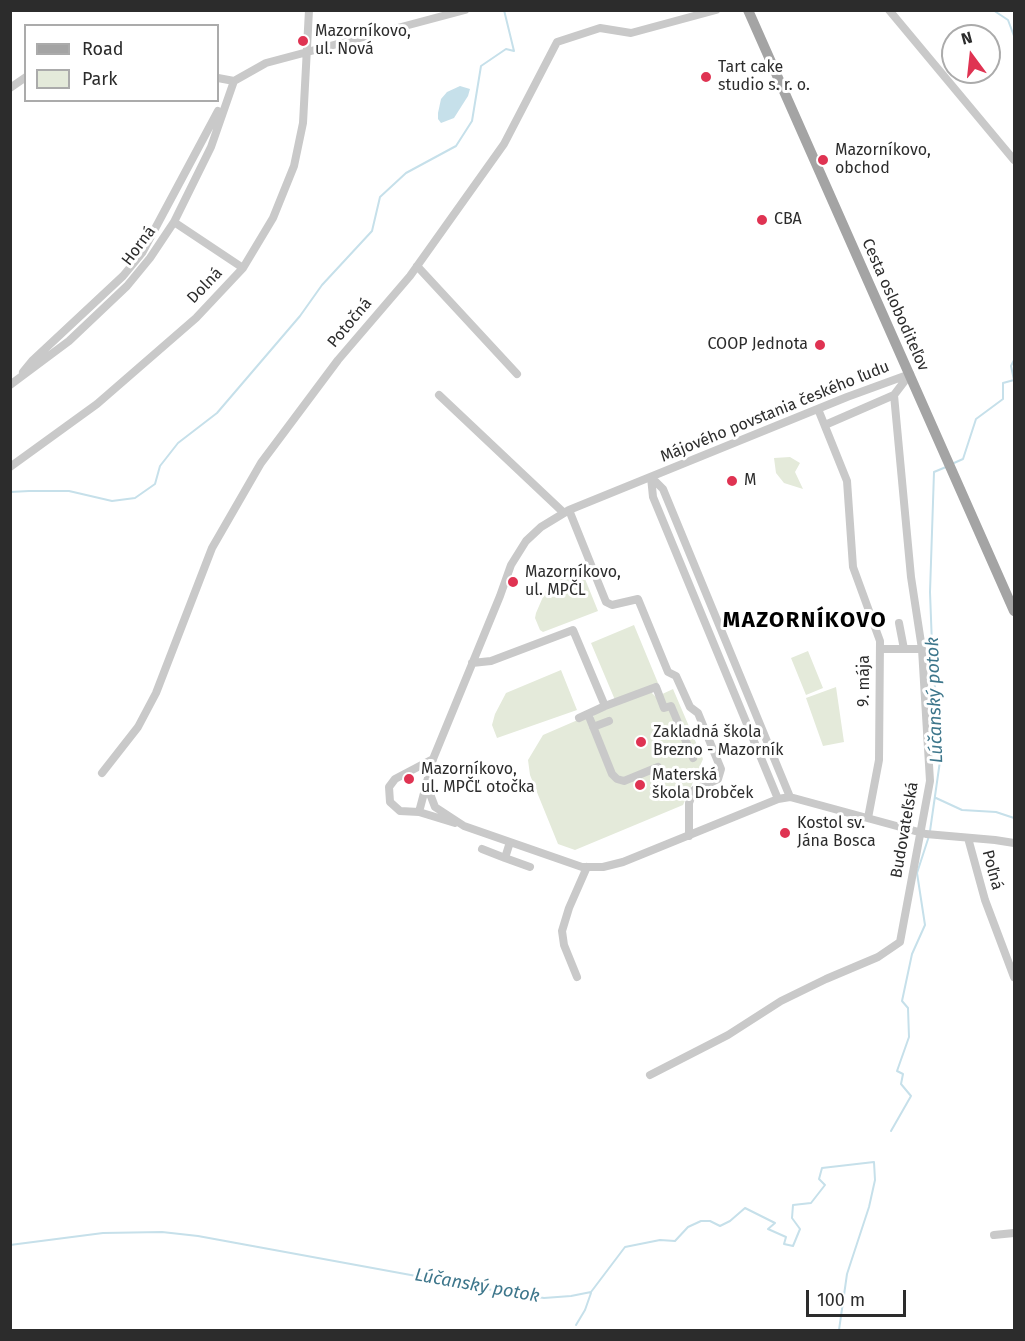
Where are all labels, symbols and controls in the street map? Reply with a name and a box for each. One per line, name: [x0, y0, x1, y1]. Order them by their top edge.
place label: Mazorníkovo, ul. Nová: [315, 22, 411, 60]
legend: [24, 24, 219, 102]
north arrow: [941, 24, 1001, 84]
text: N: [959, 28, 974, 49]
marker: Mazorníkovo, ul. Nová: [296, 34, 310, 48]
text: Road: [82, 38, 124, 60]
place label: Tart cake studio s. r. o.: [718, 58, 810, 96]
text: Park: [82, 68, 117, 90]
marker: Tart cake studio s. r. o.: [699, 70, 713, 84]
place label: Mazorníkovo, obchod: [835, 141, 931, 179]
marker: Mazorníkovo, obchod: [816, 153, 830, 167]
place label: CBA: [774, 210, 802, 230]
marker: CBA: [755, 213, 769, 227]
street label: Horná: [118, 222, 160, 270]
street label: Cesta osloboditeľov: [857, 236, 933, 374]
street label: Dolná: [183, 264, 227, 308]
street label: Potočná: [324, 294, 376, 352]
place label: COOP Jednota: [707, 335, 808, 355]
marker: COOP Jednota: [813, 338, 827, 352]
street label: Májového povstania českého ľudu: [658, 357, 892, 467]
place label: M: [744, 471, 756, 491]
marker: M: [725, 474, 739, 488]
place label: Mazorníkovo, ul. MPČL: [525, 563, 621, 601]
marker: Mazorníkovo, ul. MPČL: [506, 575, 520, 589]
district label: MAZORNÍKOVO: [723, 608, 887, 634]
water label: Lúčanský potok: [922, 636, 948, 764]
street label: 9. mája: [855, 655, 875, 707]
place label: Zakladná škola Brezno - Mazorník: [653, 723, 784, 761]
marker: Zakladná škola Brezno - Mazorník: [634, 735, 648, 749]
place label: Mazorníkovo, ul. MPČĽ otočka: [421, 760, 535, 798]
place label: Materská škola Drobček: [652, 766, 754, 804]
marker: Mazorníkovo, ul. MPČĽ otočka: [402, 772, 416, 786]
marker: Materská škola Drobček: [633, 778, 647, 792]
street label: Budovateľská: [887, 780, 923, 880]
place label: Kostol sv. Jána Bosca: [797, 814, 876, 852]
marker: Kostol sv. Jána Bosca: [778, 826, 792, 840]
street label: Poľná: [977, 848, 1007, 892]
water label: Lúčanský potok: [413, 1264, 541, 1308]
scale bar: [809, 1278, 910, 1316]
text: 100 m: [817, 1289, 865, 1311]

